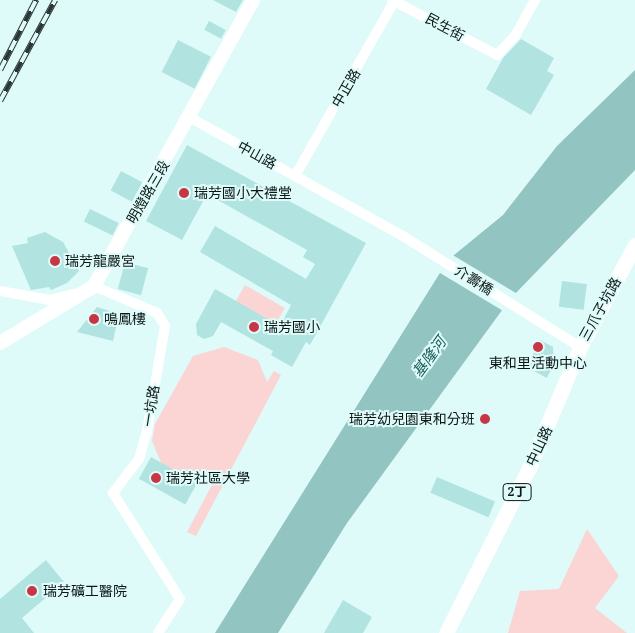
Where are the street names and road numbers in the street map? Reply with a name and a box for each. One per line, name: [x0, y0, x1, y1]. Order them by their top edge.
street label: 民生街: [423, 10, 467, 44]
street label: 中正路: [328, 66, 364, 110]
street label: 中山路: [235, 137, 279, 173]
street label: 明燈路三段: [123, 157, 173, 227]
street label: 介壽橋: [452, 262, 496, 298]
street label: 三爪子坑路: [576, 274, 624, 344]
street label: 一坑路: [139, 384, 163, 428]
street label: 中山路: [523, 423, 555, 469]
road number: 2丁: [502, 482, 532, 502]

